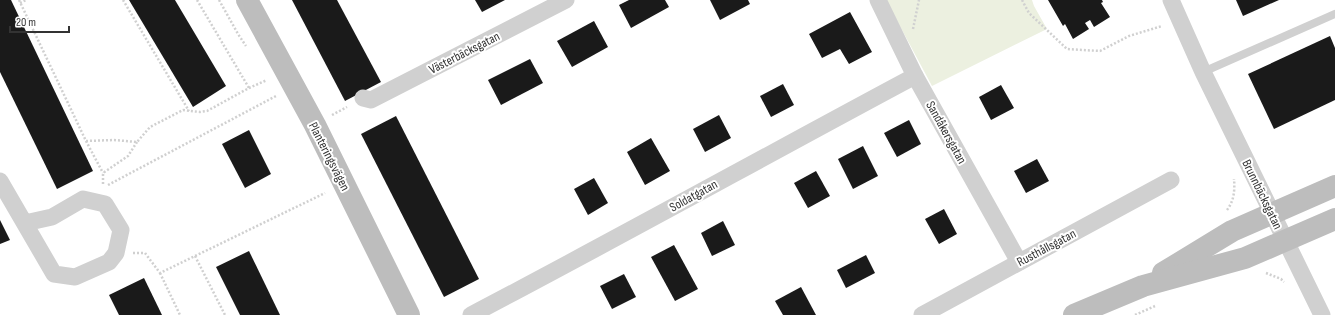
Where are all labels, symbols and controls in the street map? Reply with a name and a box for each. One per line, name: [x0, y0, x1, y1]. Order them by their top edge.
scale bar: [10, 8, 69, 34]
text: 20 m: [16, 15, 36, 30]
street label: Västerbäcksgatan: [426, 28, 503, 78]
street label: Sandåkersgatan: [922, 98, 970, 167]
street label: Planteringsvägen: [305, 119, 353, 193]
street label: Brunnbäcksgatan: [1238, 157, 1286, 232]
street label: Soldatgatan: [667, 176, 720, 216]
street label: Rusthållsgatan: [1014, 226, 1079, 270]

